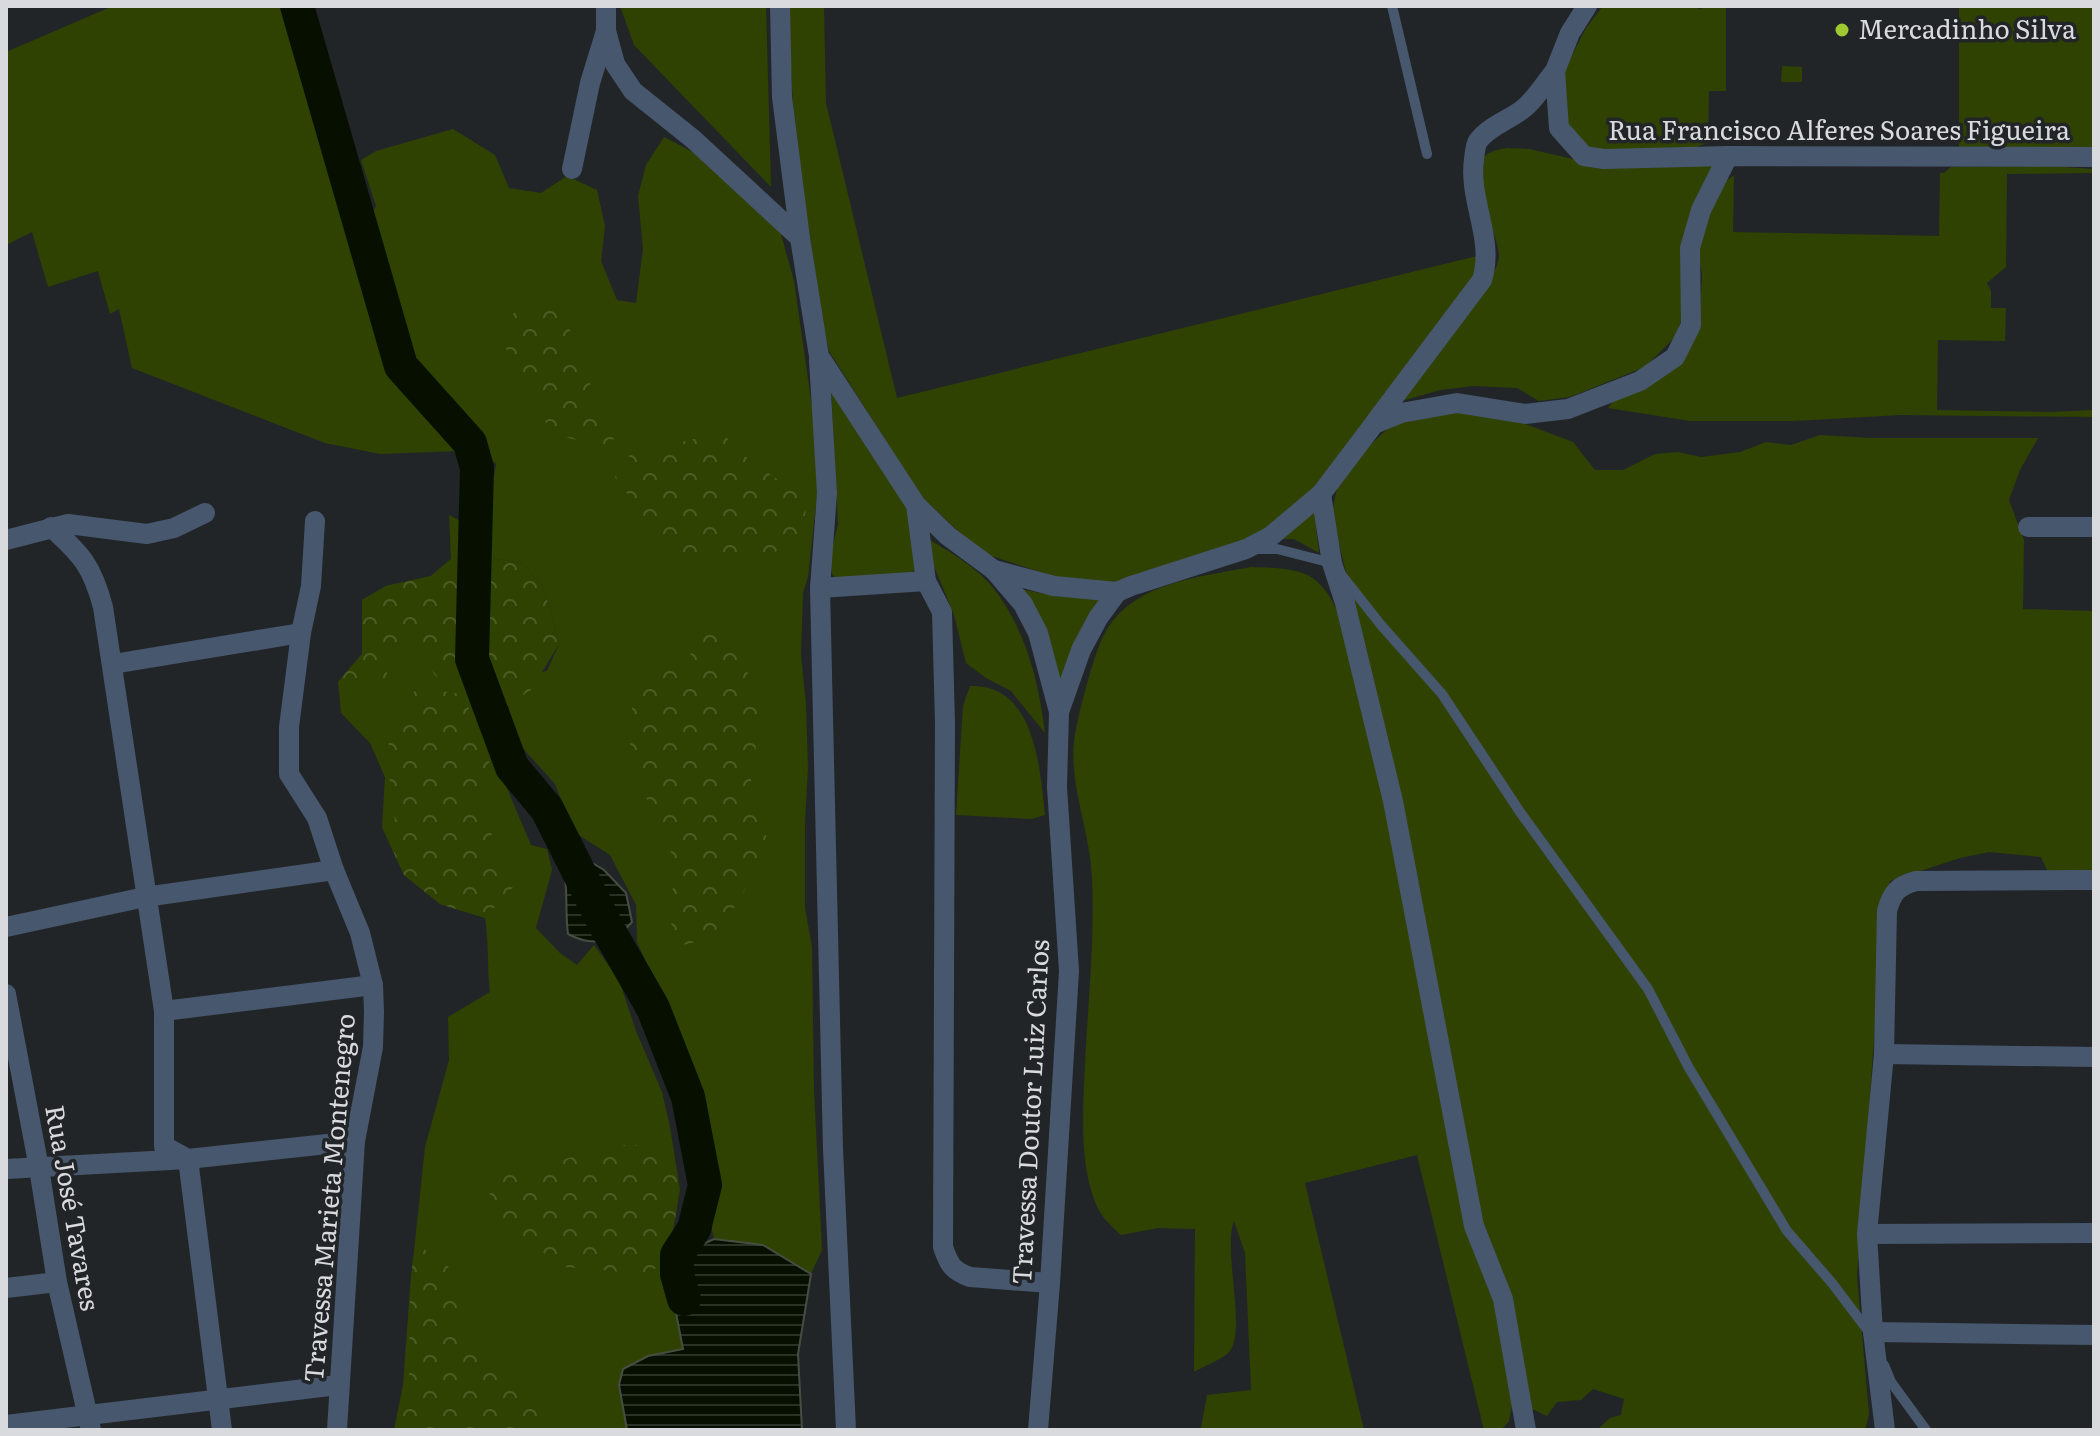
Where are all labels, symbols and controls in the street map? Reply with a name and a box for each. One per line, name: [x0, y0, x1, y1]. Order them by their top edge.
place label: Mercadinho Silva: [1858, 8, 2076, 47]
marker: Mercadinho Silva: [1833, 21, 1851, 39]
street label: Rua Francisco Alferes Soares Figueira: [1608, 109, 2070, 148]
street label: Travessa Doutor Luiz Carlos: [1000, 938, 1057, 1285]
street label: Travessa Marieta Montenegro: [292, 1012, 363, 1384]
street label: Rua José Tavares: [37, 1102, 112, 1313]

